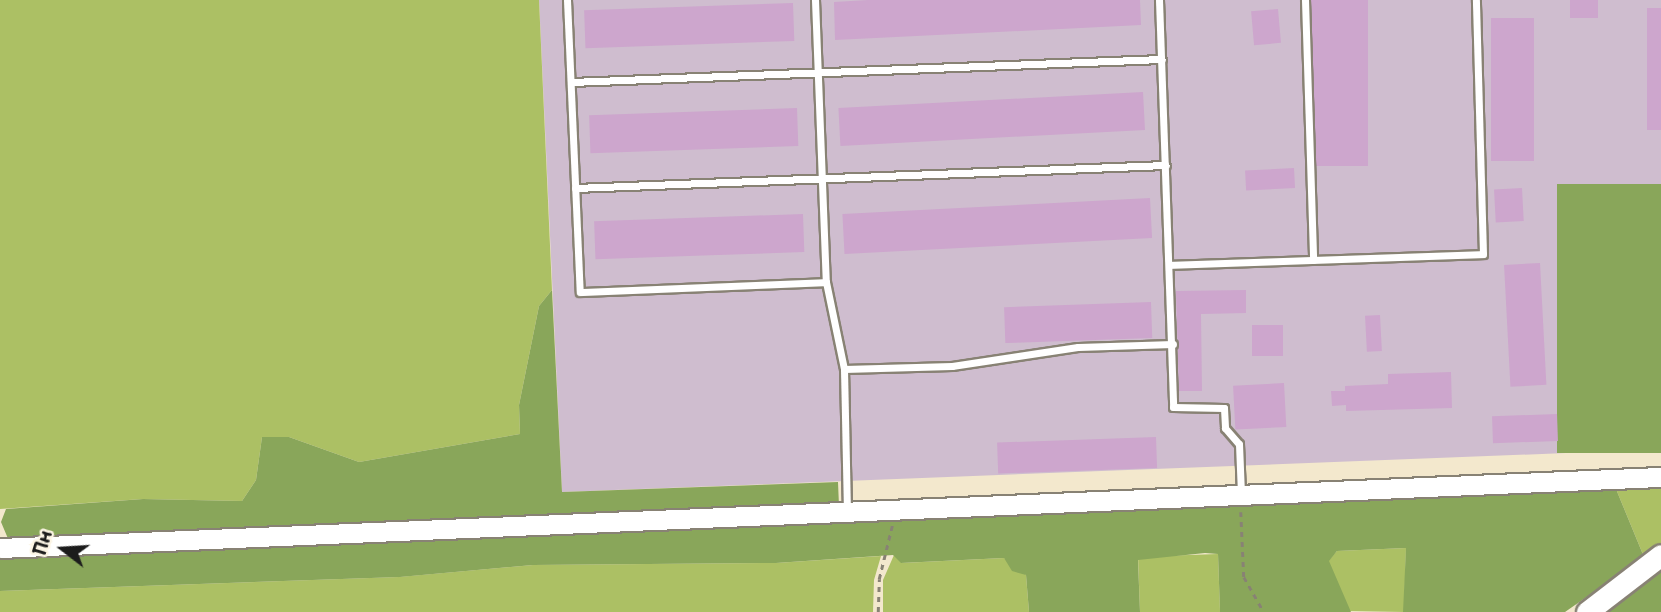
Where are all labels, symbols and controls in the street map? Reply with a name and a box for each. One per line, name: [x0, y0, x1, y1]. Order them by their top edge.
north arrow: [28, 514, 98, 584]
text: Пн: [27, 527, 58, 558]

